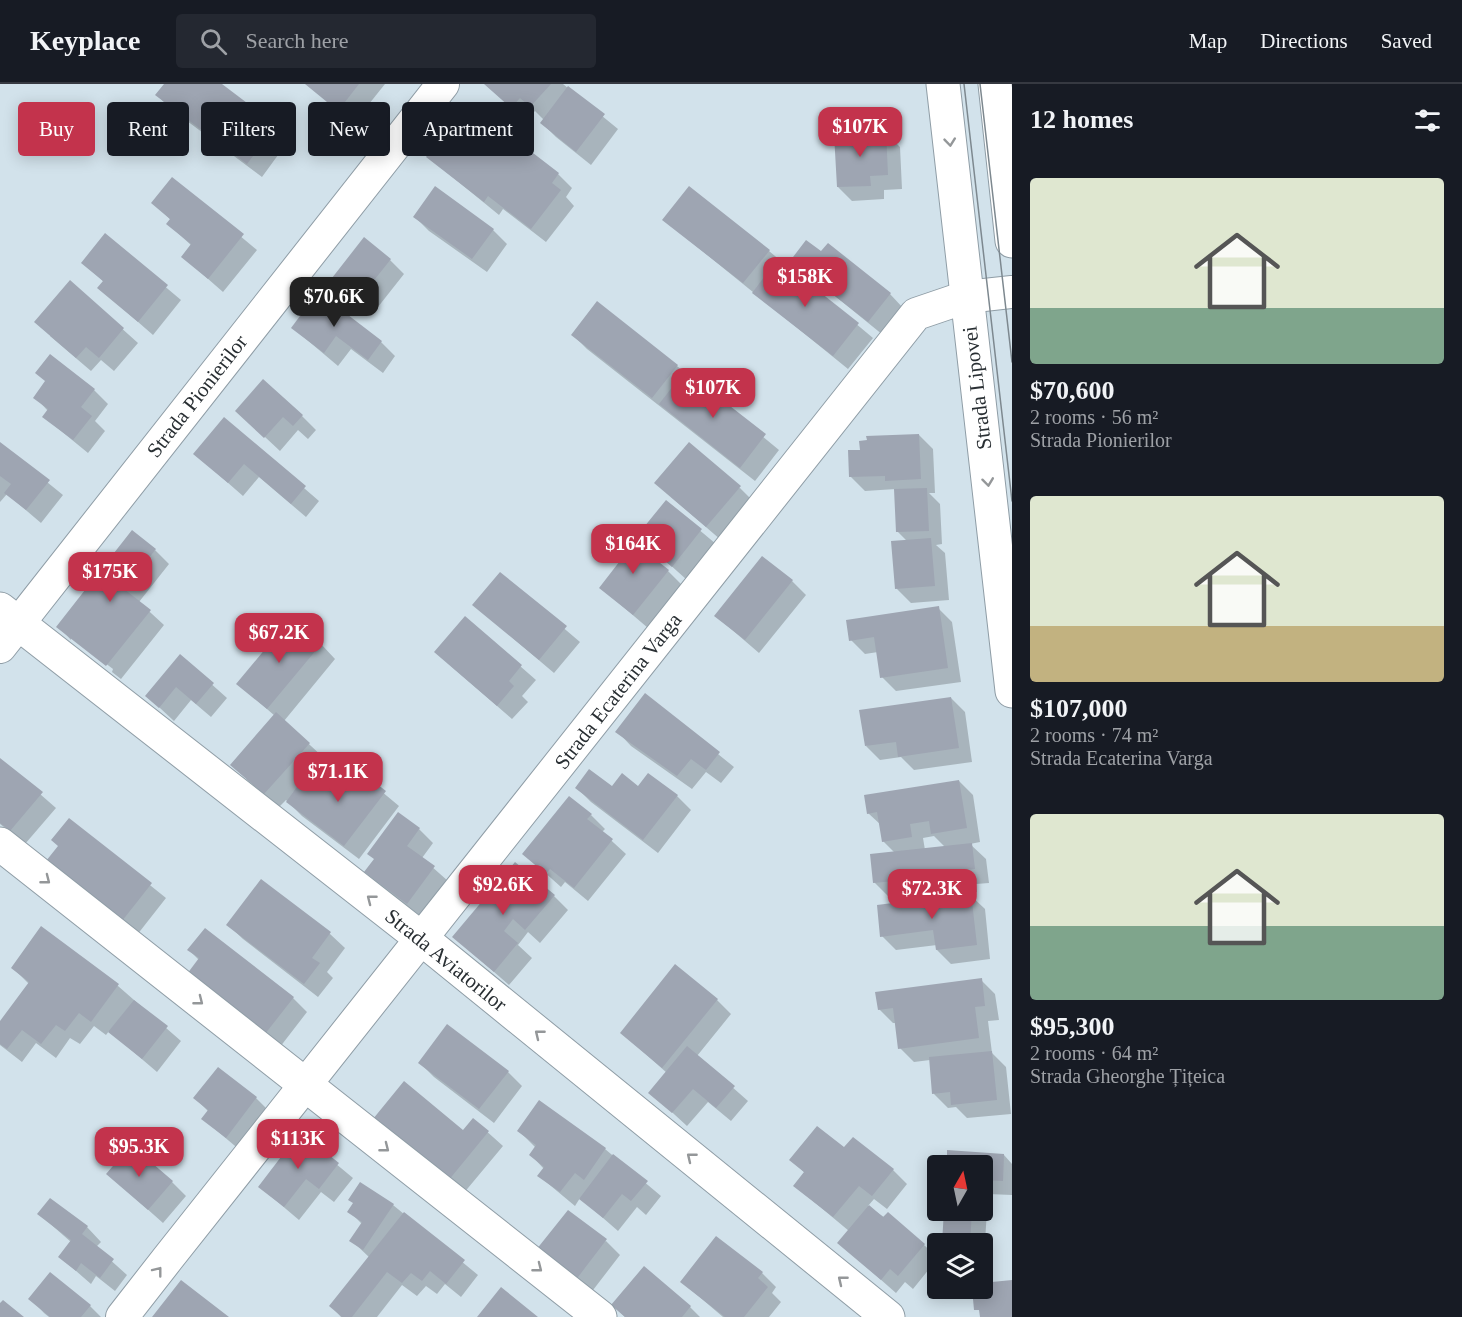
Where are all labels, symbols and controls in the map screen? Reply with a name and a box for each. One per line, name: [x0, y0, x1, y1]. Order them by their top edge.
search box: [176, 14, 596, 68]
text: Keyplace: [30, 25, 140, 56]
icon: search: [197, 25, 230, 58]
text: Search here: [245, 28, 349, 53]
text: Map: [1189, 29, 1227, 53]
text: Directions: [1260, 29, 1348, 53]
text: Saved: [1381, 29, 1432, 53]
chip: Buy: [18, 102, 95, 156]
chip: Rent: [107, 102, 189, 156]
chip: Filters: [201, 102, 296, 156]
chip: New: [308, 102, 390, 156]
chip: Apartment: [402, 102, 534, 156]
icon: filters: [1411, 104, 1444, 137]
text: 12 homes: [1030, 105, 1133, 134]
pin: $107K: [818, 107, 902, 158]
text: $107K: [832, 115, 888, 137]
one-way arrow: [943, 138, 955, 147]
icon: home: [1183, 217, 1291, 325]
pin: $158K: [763, 257, 847, 308]
text: $158K: [777, 265, 833, 287]
pin: $70.6K: [285, 277, 383, 328]
text: $70.6K: [304, 285, 364, 307]
street label: Strada Lipovei: [958, 325, 996, 451]
street label: Strada Pionierilor: [142, 330, 252, 462]
pin: $107K: [671, 368, 755, 419]
text: $107K: [685, 376, 741, 398]
text: $70,600: [1030, 376, 1115, 405]
text: 2 rooms · 56 m²: [1030, 406, 1158, 428]
text: Strada Pionierilor: [1030, 429, 1172, 451]
one-way arrow: [981, 477, 993, 487]
pin: $164K: [591, 524, 675, 575]
text: $164K: [605, 532, 661, 554]
icon: home: [1183, 535, 1291, 643]
pin: $175K: [68, 552, 152, 603]
text: $175K: [82, 560, 138, 582]
street label: Strada Ecaterina Varga: [550, 608, 687, 774]
pin: $67.2K: [230, 613, 328, 664]
text: $67.2K: [249, 621, 309, 643]
text: $107,000: [1030, 694, 1128, 723]
text: 2 rooms · 74 m²: [1030, 724, 1158, 746]
text: Strada Ecaterina Varga: [1030, 747, 1213, 769]
pin: $71.1K: [289, 752, 387, 803]
text: $71.1K: [308, 760, 368, 782]
icon: home: [1183, 853, 1291, 961]
pin: $92.6K: [454, 865, 552, 916]
pin: $72.3K: [883, 869, 981, 920]
one-way arrow: [39, 873, 50, 884]
text: $92.6K: [473, 873, 533, 895]
text: $72.3K: [902, 877, 962, 899]
one-way arrow: [367, 896, 378, 907]
street label: Strada Aviatorilor: [380, 904, 512, 1016]
one-way arrow: [192, 993, 203, 1004]
text: $95,300: [1030, 1012, 1115, 1041]
one-way arrow: [535, 1031, 546, 1042]
text: 2 rooms · 64 m²: [1030, 1042, 1158, 1064]
text: Strada Gheorghe Țițeica: [1030, 1065, 1225, 1087]
pin: $113K: [256, 1119, 340, 1170]
pin: $95.3K: [90, 1127, 188, 1178]
text: $113K: [271, 1127, 325, 1149]
text: $95.3K: [109, 1135, 169, 1157]
one-way arrow: [378, 1140, 389, 1151]
one-way arrow: [686, 1154, 697, 1165]
north arrow: [927, 1155, 993, 1221]
map controls: [927, 1155, 993, 1299]
button: layers: [927, 1233, 993, 1299]
one-way arrow: [532, 1261, 543, 1272]
one-way arrow: [150, 1267, 161, 1278]
one-way arrow: [838, 1277, 849, 1288]

